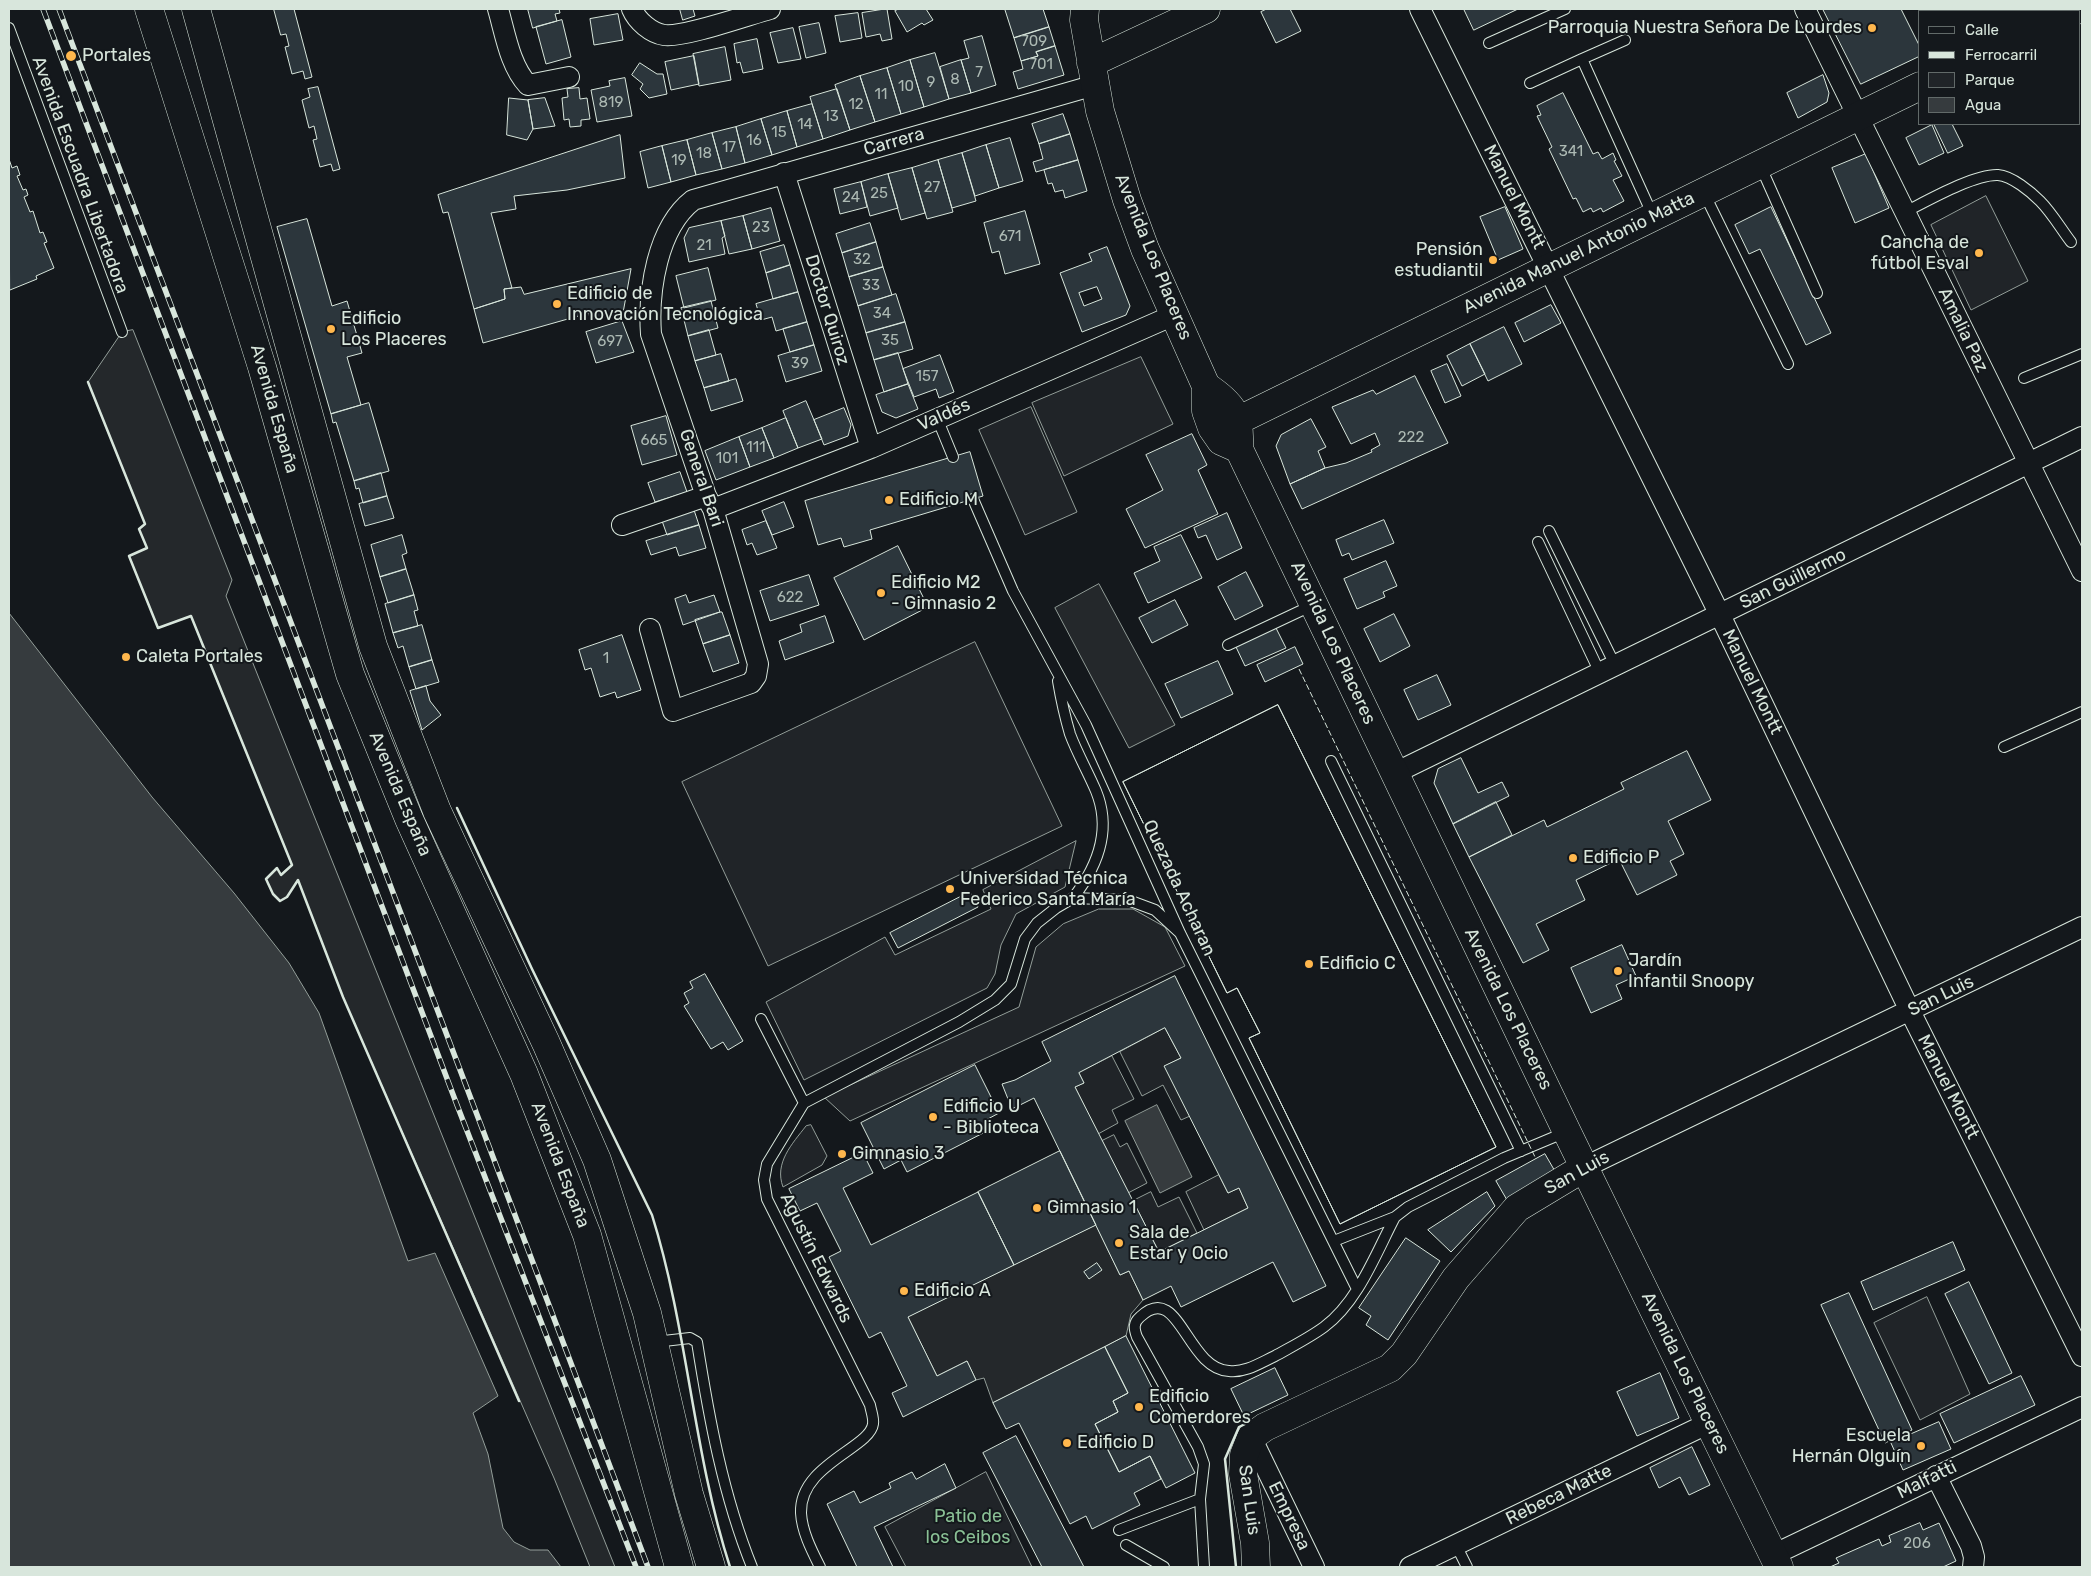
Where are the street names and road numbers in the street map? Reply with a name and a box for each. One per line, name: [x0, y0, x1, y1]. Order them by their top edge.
street label: Avenida Escuadra Libertadora: [27, 53, 133, 297]
street label: Carrera: [861, 123, 927, 161]
street label: Manuel Montt: [1478, 141, 1550, 253]
street label: Avenida Los Placeres: [1110, 171, 1196, 343]
street label: Avenida Manuel Antonio Matta: [1460, 187, 1698, 319]
street label: Doctor Quiroz: [800, 252, 854, 368]
street label: Amalia Paz: [1933, 284, 1993, 376]
street label: Avenida España: [245, 342, 303, 476]
street label: Valdés: [914, 394, 974, 436]
street label: General Bari: [674, 426, 728, 530]
street label: San Guillermo: [1736, 544, 1850, 614]
street label: Avenida Los Placeres: [1286, 558, 1380, 728]
street label: Manuel Montt: [1717, 626, 1787, 738]
street label: Avenida España: [364, 729, 436, 859]
street label: Quezada Acharan: [1138, 817, 1220, 959]
street label: Avenida Los Placeres: [1459, 925, 1557, 1093]
street label: San Luis: [1905, 971, 1977, 1021]
street label: Manuel Montt: [1912, 1031, 1984, 1143]
street label: Avenida España: [526, 1099, 594, 1231]
street label: San Luis: [1541, 1146, 1613, 1200]
street label: Agustín Edwards: [775, 1190, 857, 1326]
street label: Avenida Los Placeres: [1636, 1289, 1734, 1457]
street label: Malfatti: [1894, 1456, 1960, 1504]
street label: Rebeca Matte: [1503, 1460, 1615, 1530]
street label: San Luis: [1233, 1464, 1265, 1536]
street label: Empresa: [1263, 1478, 1315, 1554]

